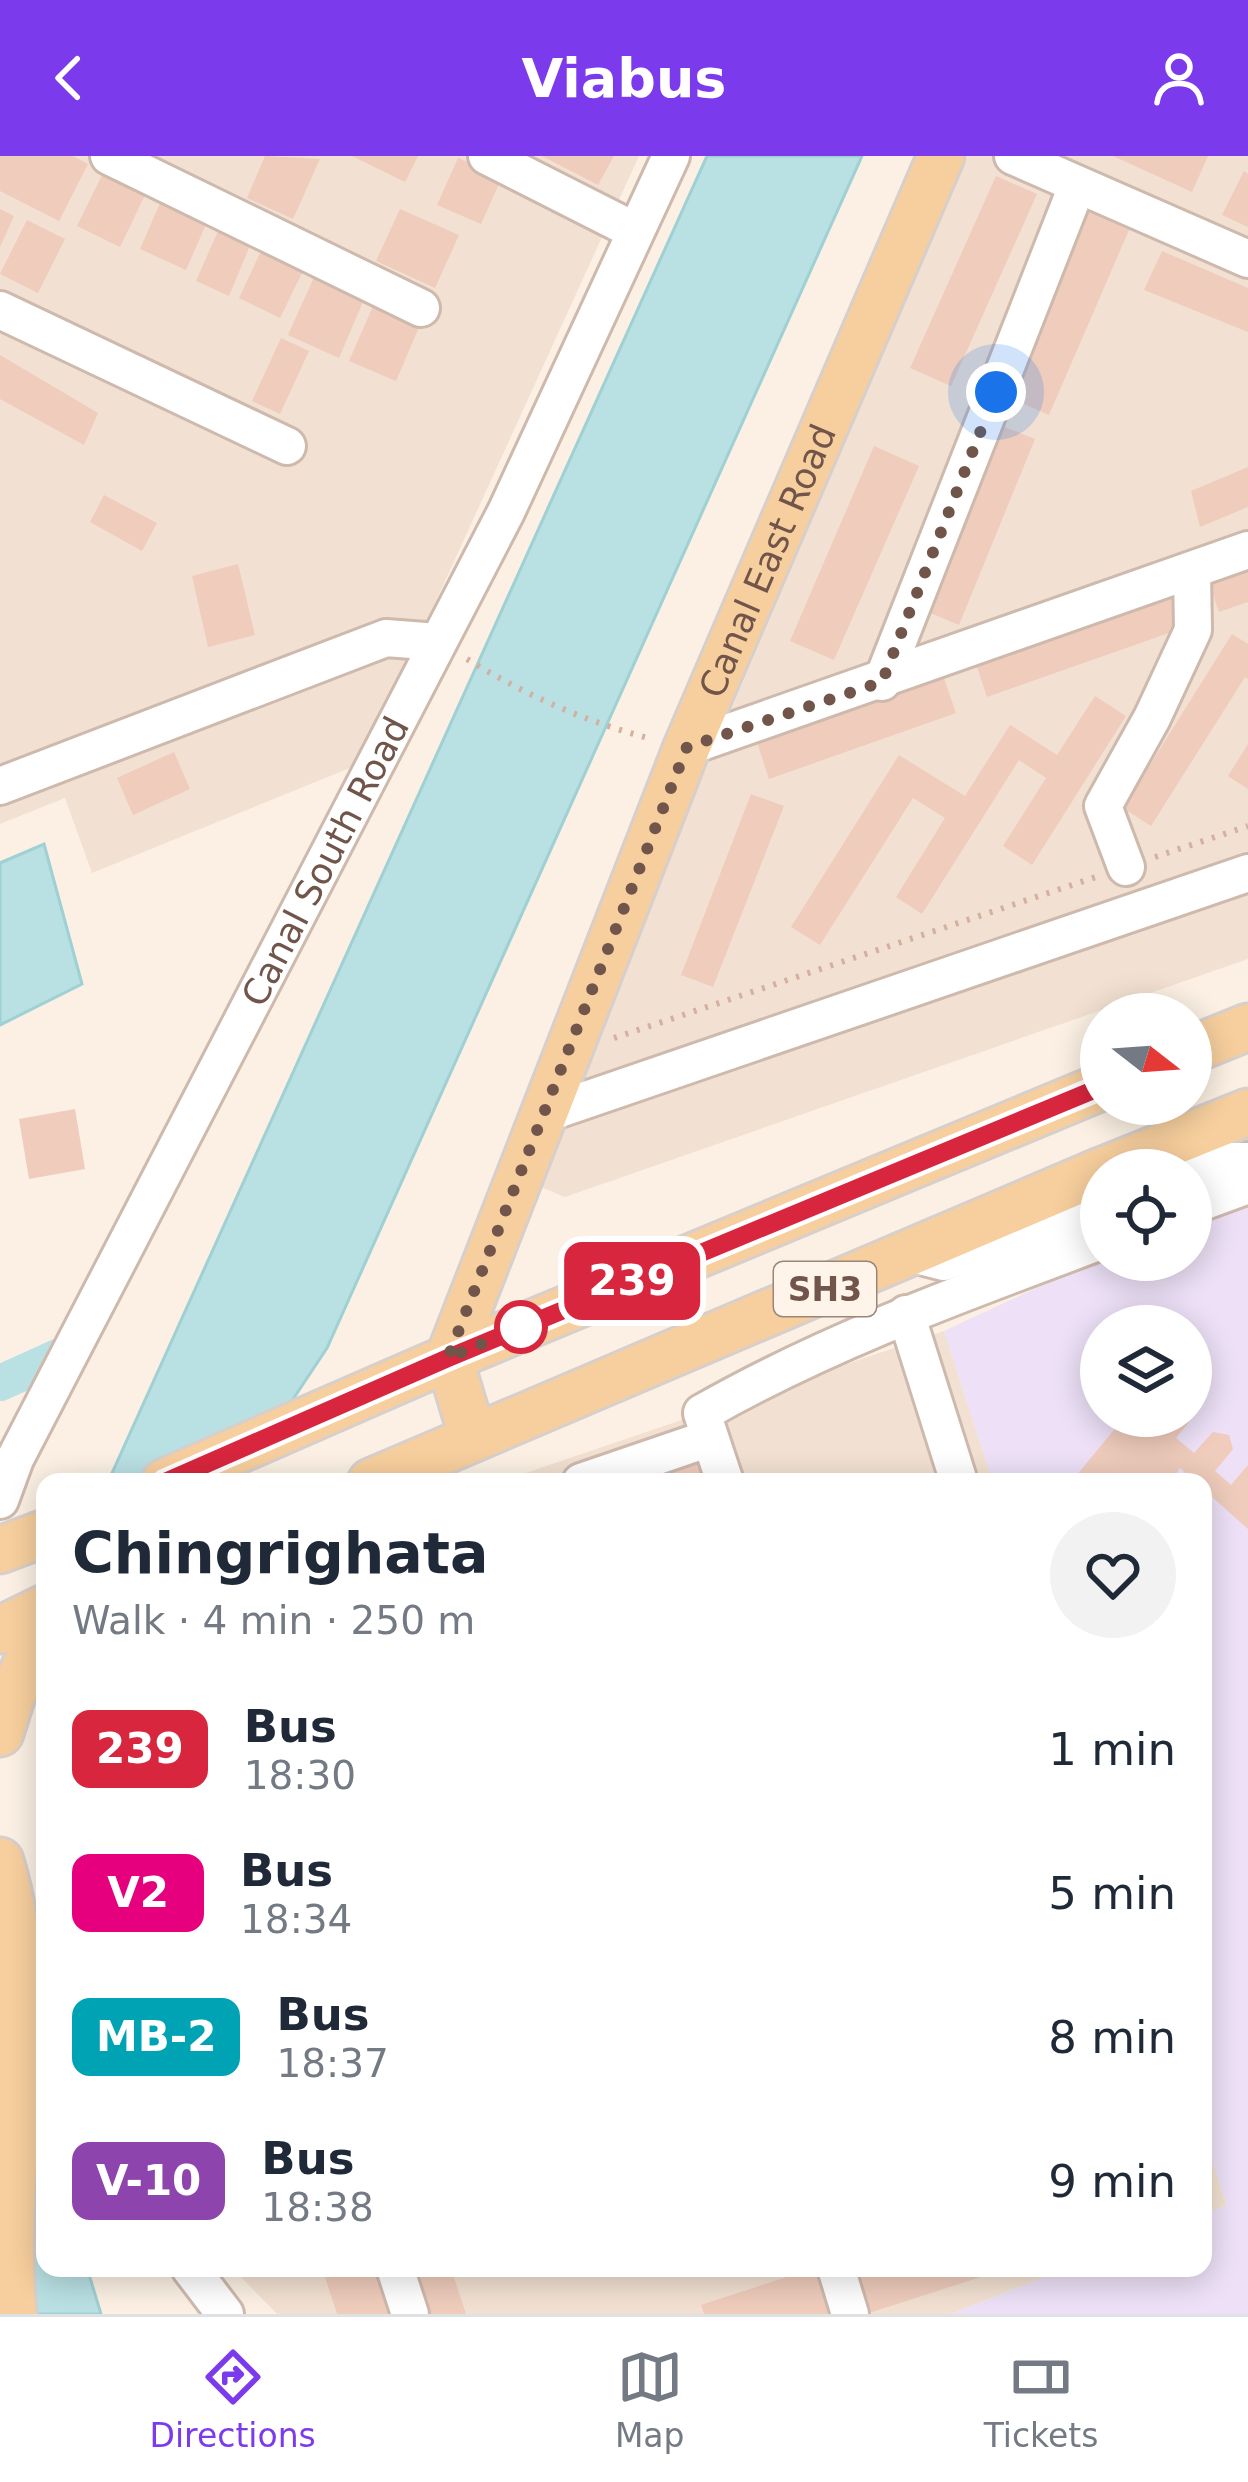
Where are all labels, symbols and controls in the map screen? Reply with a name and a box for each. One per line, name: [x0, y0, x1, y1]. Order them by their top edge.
icon: back: [36, 45, 102, 111]
icon: person: [1146, 45, 1212, 111]
text: Viabus: [521, 47, 727, 110]
your location: [966, 362, 1026, 422]
street label: Canal East Road: [690, 418, 844, 703]
street label: Canal South Road: [233, 710, 417, 1013]
north arrow: [1080, 993, 1212, 1125]
map controls: [1080, 993, 1212, 1437]
button: locate: [1080, 1149, 1212, 1281]
line badge: 239: [563, 1242, 701, 1320]
text: 239: [588, 1256, 676, 1305]
road number: SH3: [774, 1262, 876, 1316]
unlabelled marker: [496, 1302, 546, 1352]
button: layers: [1080, 1305, 1212, 1437]
button: heart: [1050, 1512, 1176, 1638]
text: Chingrighata: [72, 1520, 489, 1586]
text: Walk · 4 min · 250 m: [72, 1598, 475, 1643]
text: Bus: [244, 1700, 337, 1753]
text: 1 min: [1048, 1723, 1176, 1776]
text: 239: [96, 1724, 184, 1773]
text: 18:30: [244, 1753, 356, 1798]
text: Bus: [240, 1844, 333, 1897]
text: 5 min: [1048, 1867, 1176, 1920]
text: V2: [107, 1868, 169, 1917]
text: 18:34: [240, 1897, 352, 1942]
text: Bus: [276, 1988, 370, 2041]
text: 8 min: [1048, 2011, 1176, 2064]
text: MB-2: [96, 2012, 216, 2061]
text: 18:37: [276, 2041, 389, 2086]
text: Bus: [261, 2132, 354, 2185]
text: 9 min: [1048, 2155, 1176, 2208]
text: V-10: [96, 2156, 201, 2205]
text: 18:38: [261, 2185, 374, 2230]
tab: Directions: [150, 2344, 316, 2455]
tab: Map: [615, 2344, 685, 2455]
tab: Tickets: [984, 2344, 1098, 2455]

